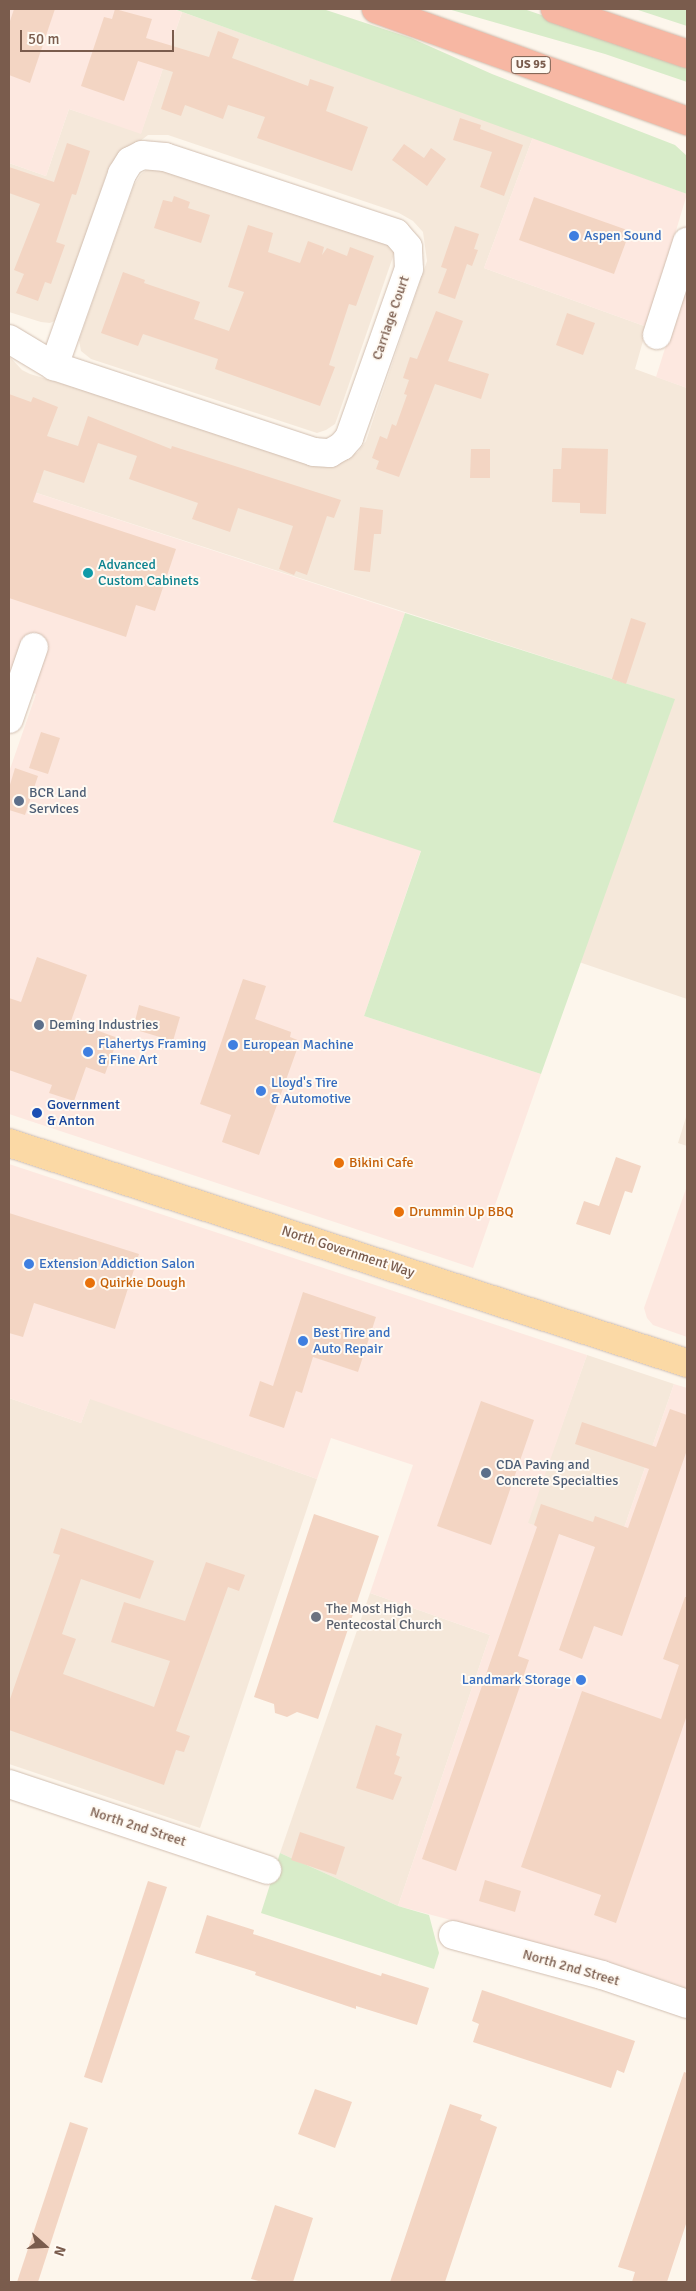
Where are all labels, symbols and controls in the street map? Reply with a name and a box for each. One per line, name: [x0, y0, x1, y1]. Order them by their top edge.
scale bar: [22, 20, 176, 52]
text: 50 m: [28, 30, 59, 48]
road number: US 95: [510, 56, 552, 74]
place label: Aspen Sound: [584, 228, 662, 244]
marker: Aspen Sound: [568, 230, 580, 242]
street label: Carriage Court: [369, 274, 413, 362]
place label: Advanced Custom Cabinets: [98, 557, 199, 590]
marker: Advanced Custom Cabinets: [82, 567, 94, 579]
place label: BCR Land Services: [29, 785, 87, 818]
marker: BCR Land Services: [13, 795, 25, 807]
place label: Deming Industries: [49, 1017, 158, 1033]
marker: Deming Industries: [33, 1019, 45, 1031]
place label: Flahertys Framing & Fine Art: [98, 1036, 206, 1068]
place label: European Machine: [243, 1037, 354, 1053]
marker: European Machine: [227, 1039, 239, 1051]
marker: Flahertys Framing & Fine Art: [82, 1046, 94, 1058]
place label: Lloyd's Tire & Automotive: [271, 1075, 351, 1108]
marker: Lloyd's Tire & Automotive: [255, 1085, 267, 1097]
place label: Government & Anton: [47, 1097, 120, 1130]
marker: Government & Anton: [31, 1107, 43, 1119]
place label: Bikini Cafe: [349, 1155, 414, 1171]
marker: Bikini Cafe: [333, 1157, 345, 1169]
place label: Drummin Up BBQ: [409, 1204, 514, 1220]
marker: Drummin Up BBQ: [393, 1206, 405, 1218]
street label: North Government Way: [279, 1223, 417, 1281]
place label: Extension Addiction Salon: [39, 1256, 195, 1272]
marker: Extension Addiction Salon: [23, 1258, 35, 1270]
place label: Quirkie Dough: [100, 1275, 186, 1291]
marker: Quirkie Dough: [84, 1277, 96, 1289]
place label: Best Tire and Auto Repair: [313, 1325, 390, 1358]
marker: Best Tire and Auto Repair: [297, 1335, 309, 1347]
place label: CDA Paving and Concrete Specialties: [496, 1457, 618, 1490]
marker: CDA Paving and Concrete Specialties: [480, 1467, 492, 1479]
place label: The Most High Pentecostal Church: [326, 1601, 442, 1634]
marker: The Most High Pentecostal Church: [310, 1611, 322, 1623]
place label: Landmark Storage: [462, 1672, 571, 1688]
marker: Landmark Storage: [575, 1674, 587, 1686]
street label: North 2nd Street: [88, 1804, 188, 1850]
street label: North 2nd Street: [521, 1946, 621, 1990]
north arrow: [20, 2221, 70, 2271]
text: N: [50, 2244, 69, 2258]

